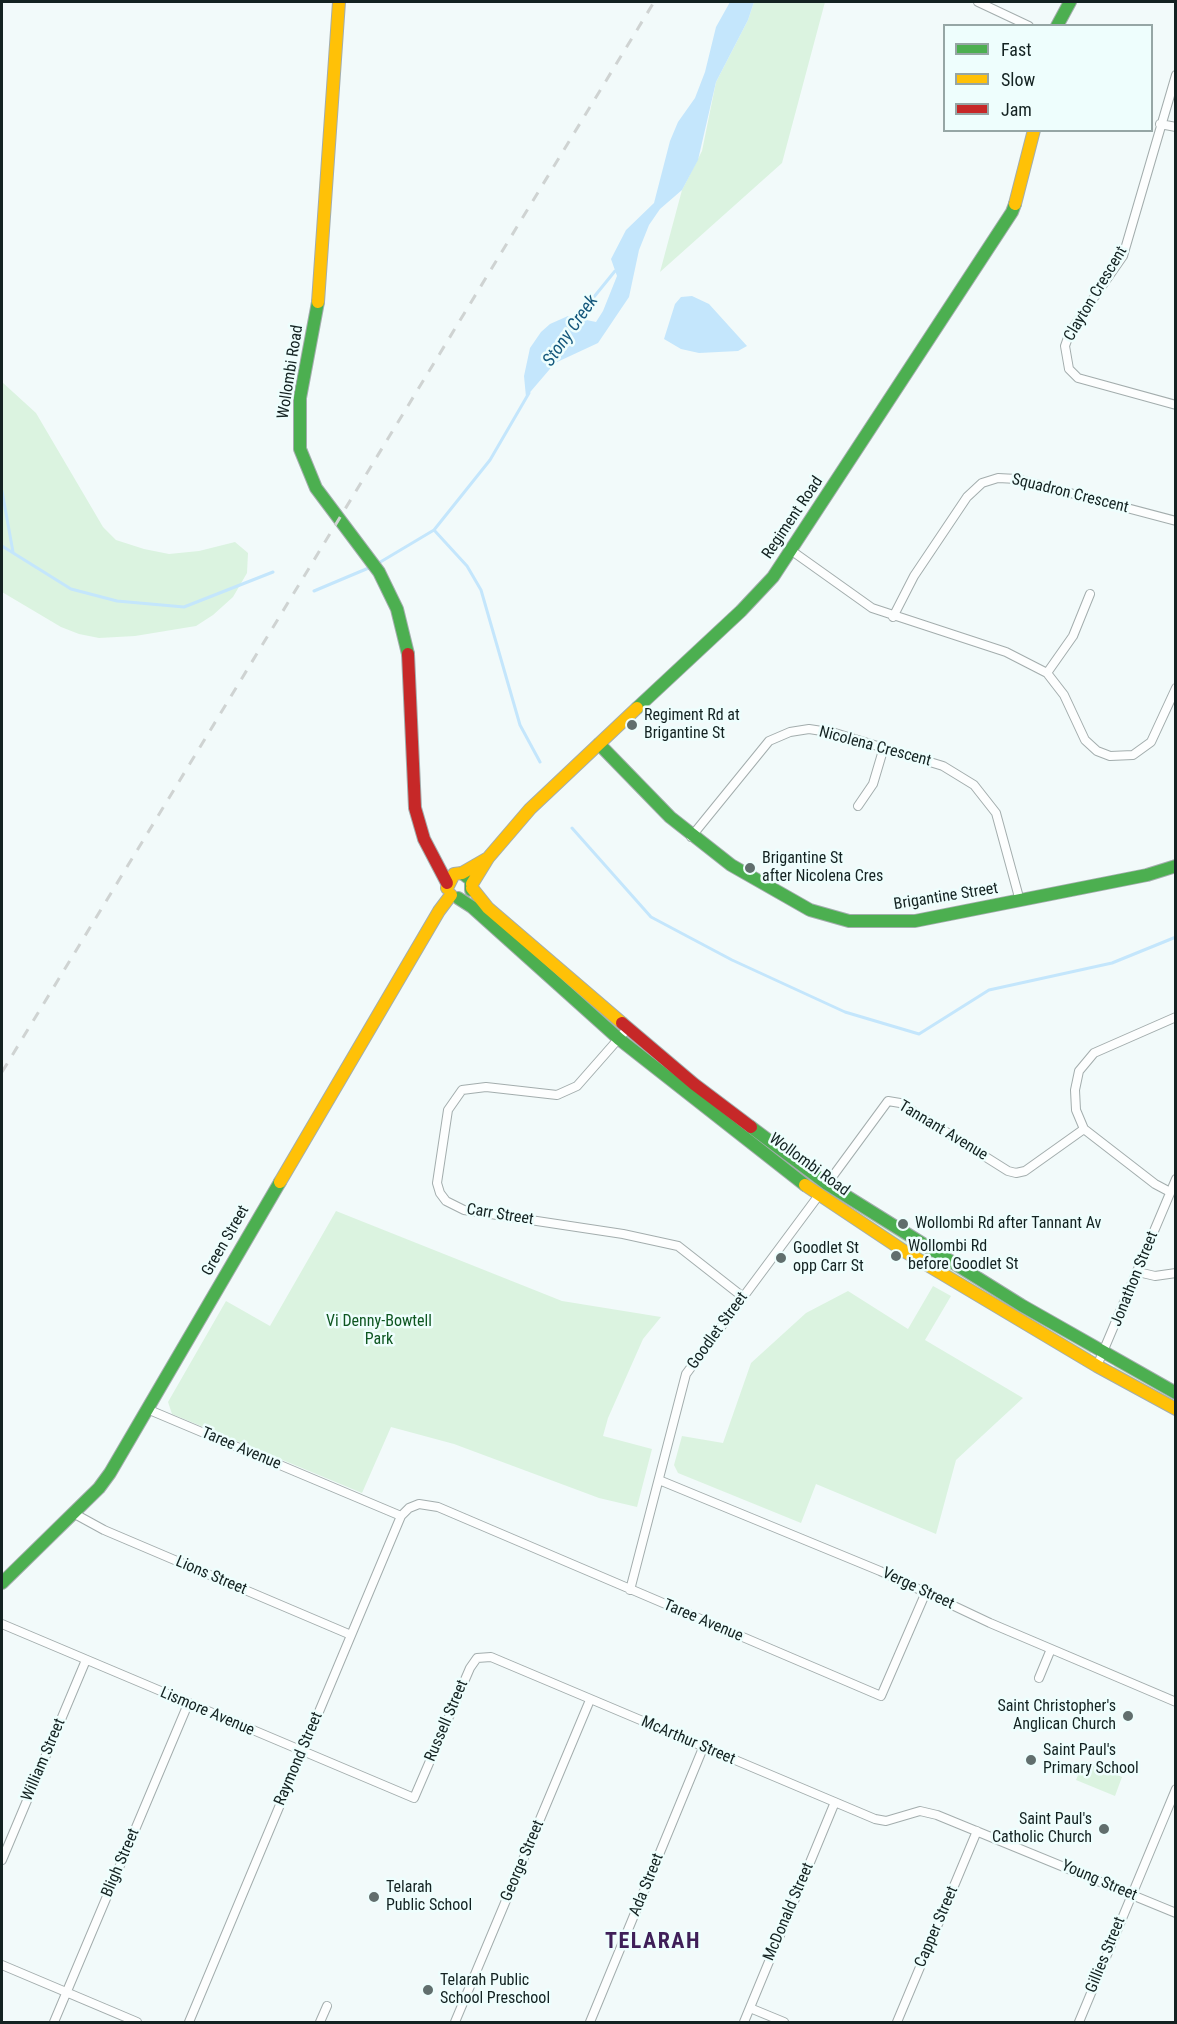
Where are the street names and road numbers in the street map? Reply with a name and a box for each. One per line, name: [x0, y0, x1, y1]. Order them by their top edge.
street label: Clayton Crescent: [1060, 243, 1132, 345]
street label: Wollombi Road: [274, 324, 308, 420]
street label: Squadron Crescent: [1010, 470, 1130, 518]
street label: Regiment Road: [758, 473, 828, 563]
street label: Nicolena Crescent: [817, 723, 933, 771]
street label: Brigantine Street: [892, 879, 1000, 915]
street label: Tannant Avenue: [895, 1097, 991, 1165]
street label: Wollombi Road: [765, 1129, 853, 1201]
street label: Carr Street: [465, 1200, 535, 1230]
street label: Green Street: [198, 1202, 254, 1280]
street label: Jonathon Street: [1107, 1229, 1163, 1329]
street label: Goodlet Street: [684, 1289, 752, 1373]
street label: Taree Avenue: [198, 1424, 284, 1474]
street label: Lions Street: [172, 1552, 250, 1600]
street label: Verge Street: [879, 1564, 957, 1614]
street label: Taree Avenue: [660, 1596, 746, 1646]
street label: Russell Street: [421, 1677, 473, 1765]
street label: Lismore Avenue: [157, 1684, 257, 1740]
street label: Raymond Street: [271, 1709, 327, 1809]
street label: McArthur Street: [638, 1713, 738, 1769]
street label: William Street: [18, 1716, 70, 1804]
street label: George Street: [497, 1818, 549, 1904]
street label: Bligh Street: [98, 1826, 144, 1900]
street label: Ada Street: [626, 1851, 668, 1919]
street label: Young Street: [1058, 1856, 1140, 1906]
street label: McDonald Street: [760, 1860, 818, 1964]
street label: Capper Street: [911, 1884, 963, 1970]
street label: Gillies Street: [1082, 1914, 1130, 1996]

